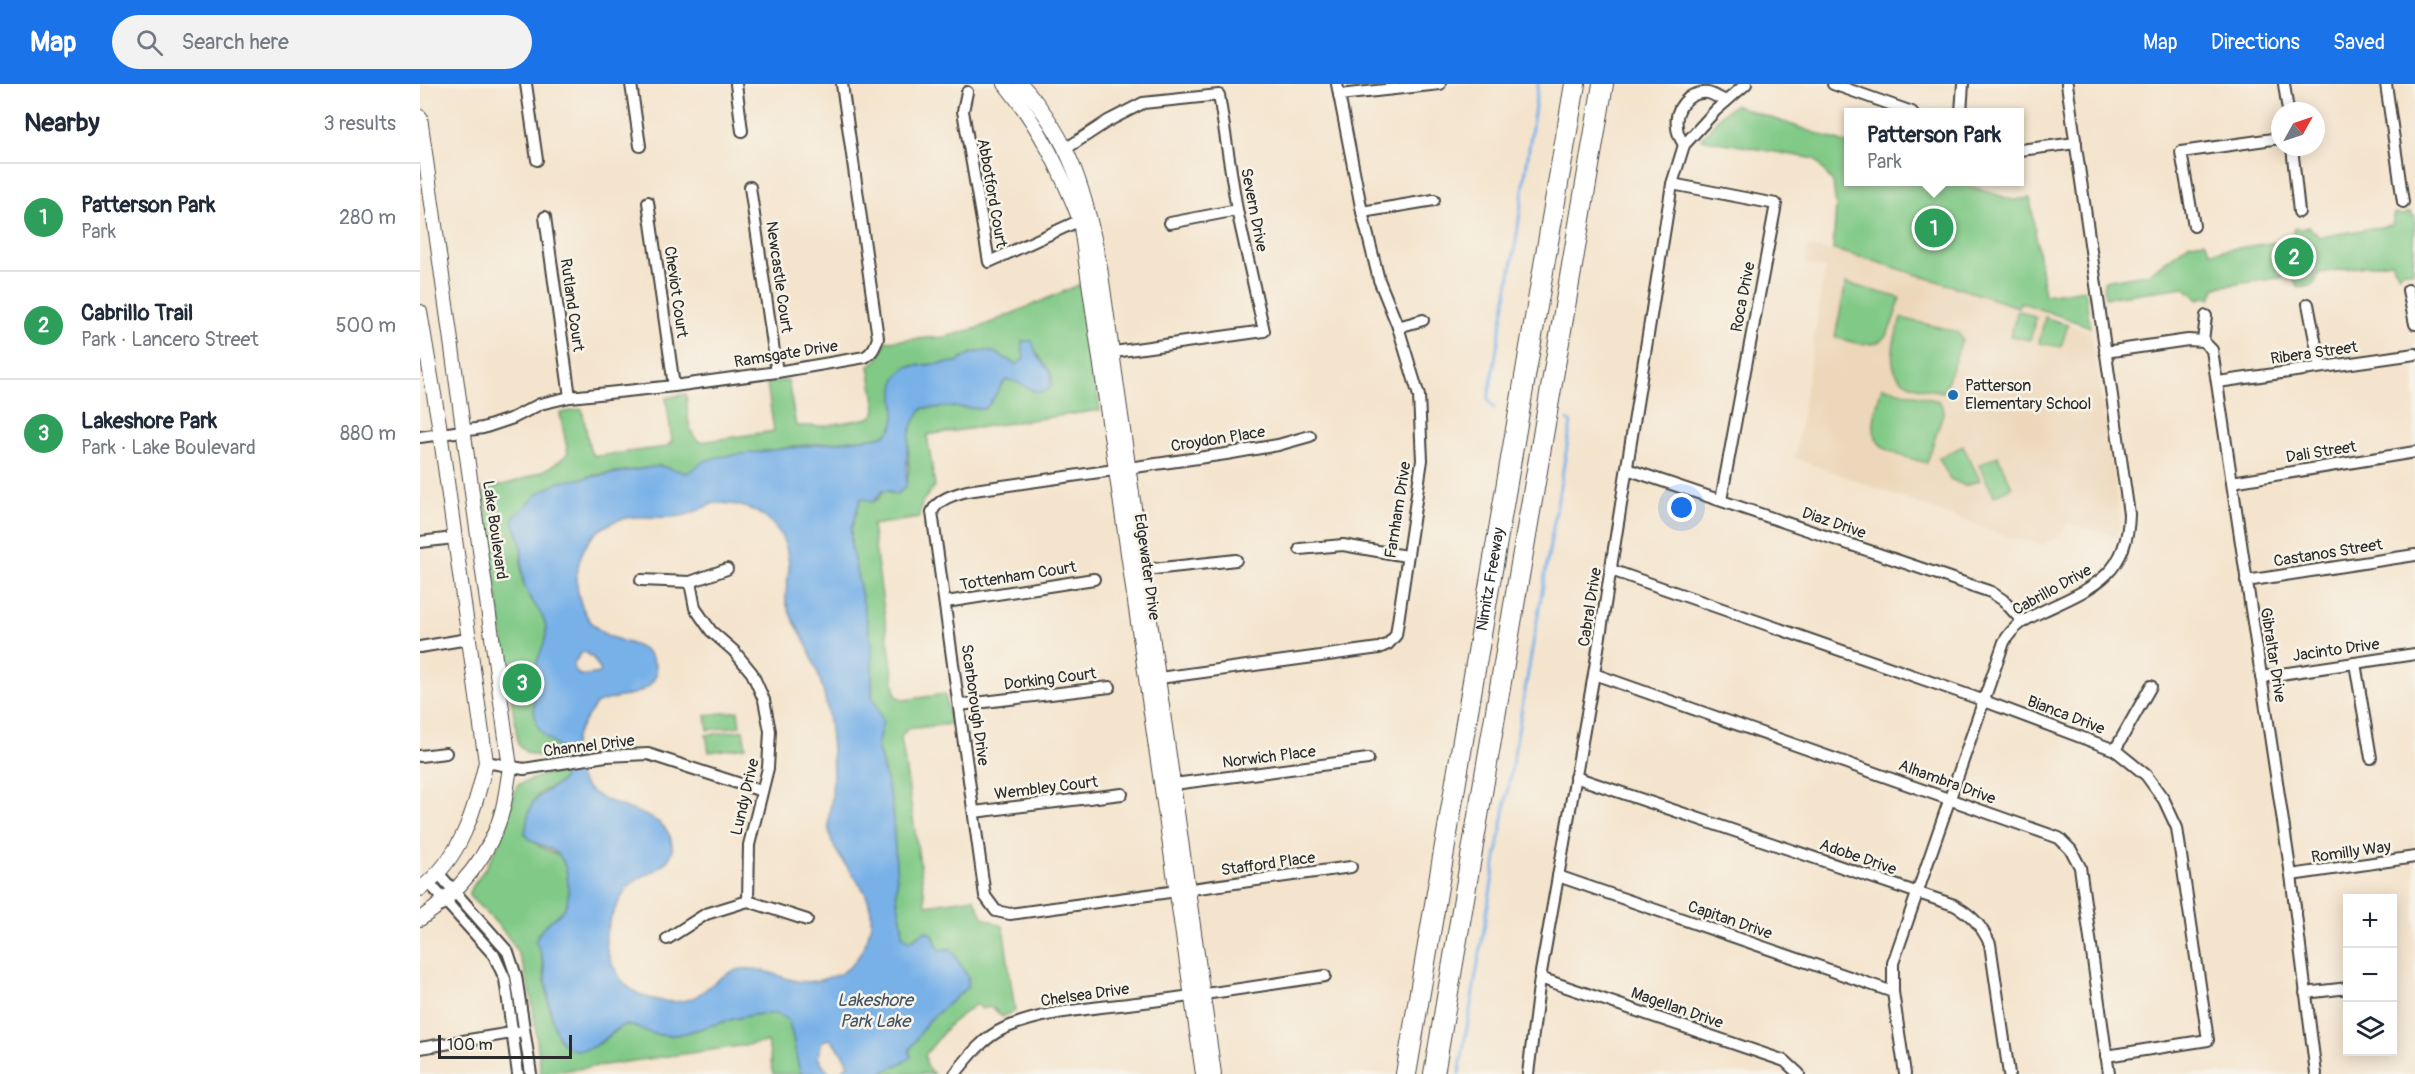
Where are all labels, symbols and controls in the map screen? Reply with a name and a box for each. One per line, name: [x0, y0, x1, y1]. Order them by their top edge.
search box: [112, 15, 532, 69]
text: Map: [30, 25, 76, 60]
icon: search: [133, 26, 166, 59]
text: Search here: [181, 28, 289, 56]
text: Map: [2143, 29, 2178, 56]
text: Directions: [2211, 29, 2300, 56]
text: Saved: [2333, 29, 2385, 56]
north arrow: [2271, 102, 2325, 156]
text: Nearby: [24, 107, 100, 139]
popup: [1844, 108, 2024, 186]
text: 3 results: [324, 111, 396, 136]
text: Patterson Park: [1867, 121, 2001, 149]
street label: Abbotford Court: [973, 137, 1012, 250]
text: Park: [1867, 149, 1902, 174]
street label: Severn Drive: [1236, 167, 1272, 254]
text: Patterson Park: [81, 191, 215, 219]
text: 1: [40, 205, 47, 230]
text: 280 m: [339, 205, 396, 230]
pin: 1: [1914, 206, 1954, 250]
text: Park: [81, 219, 116, 244]
street label: Newcastle Court: [761, 220, 797, 335]
pin: 2: [2274, 234, 2314, 279]
street label: Cheviot Court: [660, 245, 692, 340]
street label: Rutland Court: [556, 257, 588, 353]
street label: Roca Drive: [1726, 260, 1760, 334]
text: Cabrillo Trail: [81, 299, 193, 327]
text: 2: [38, 313, 49, 338]
text: 500 m: [336, 313, 396, 338]
text: Park · Lancero Street: [81, 327, 259, 352]
street label: Ramsgate Drive: [733, 336, 839, 372]
street label: Ribera Street: [2269, 337, 2359, 369]
place label: Patterson Elementary School: [1965, 376, 2091, 414]
marker: Patterson Elementary School: [1946, 388, 1960, 402]
text: Lakeshore Park: [81, 407, 217, 435]
text: 3: [38, 421, 49, 446]
text: 880 m: [340, 421, 396, 446]
street label: Croydon Place: [1169, 422, 1267, 456]
text: Park · Lake Boulevard: [81, 435, 256, 460]
street label: Dali Street: [2284, 436, 2358, 467]
street label: Farnham Drive: [1380, 460, 1416, 560]
street label: Lake Boulevard: [478, 479, 512, 581]
your location: [1667, 493, 1696, 522]
street label: Diaz Drive: [1799, 503, 1869, 543]
street label: Edgewater Drive: [1130, 512, 1164, 622]
street label: Nimitz Freeway: [1472, 526, 1509, 632]
street label: Castanos Street: [2272, 534, 2384, 571]
street label: Tottenham Court: [958, 557, 1078, 595]
street label: Cabrillo Drive: [2009, 560, 2095, 620]
street label: Cabral Drive: [1574, 566, 1606, 648]
street label: Gibraltar Drive: [2256, 606, 2290, 704]
street label: Jacinto Drive: [2291, 634, 2381, 666]
street label: Scarborough Drive: [957, 643, 993, 767]
pin: 3: [502, 660, 542, 706]
street label: Dorking Court: [1003, 663, 1098, 695]
street label: Bianca Drive: [2025, 691, 2108, 739]
street label: Channel Drive: [542, 730, 636, 762]
street label: Norwich Place: [1221, 741, 1317, 773]
street label: Alhambra Drive: [1896, 755, 1998, 809]
street label: Lundy Drive: [726, 756, 764, 837]
street label: Wembley Court: [993, 772, 1099, 804]
street label: Adobe Drive: [1817, 835, 1899, 879]
street label: Romilly Way: [2310, 836, 2392, 867]
street label: Stafford Place: [1220, 847, 1317, 881]
map controls: [2343, 894, 2397, 1056]
button: +: [2343, 894, 2397, 948]
street label: Capitan Drive: [1685, 896, 1775, 944]
button: −: [2343, 948, 2397, 1002]
street label: Chelsea Drive: [1039, 979, 1131, 1011]
street label: Magellan Drive: [1628, 983, 1726, 1033]
water label: Lakeshore Park Lake: [837, 989, 915, 1033]
button: layers: [2343, 1002, 2397, 1056]
scale bar: [438, 1032, 572, 1060]
text: 100 m: [447, 1035, 493, 1055]

